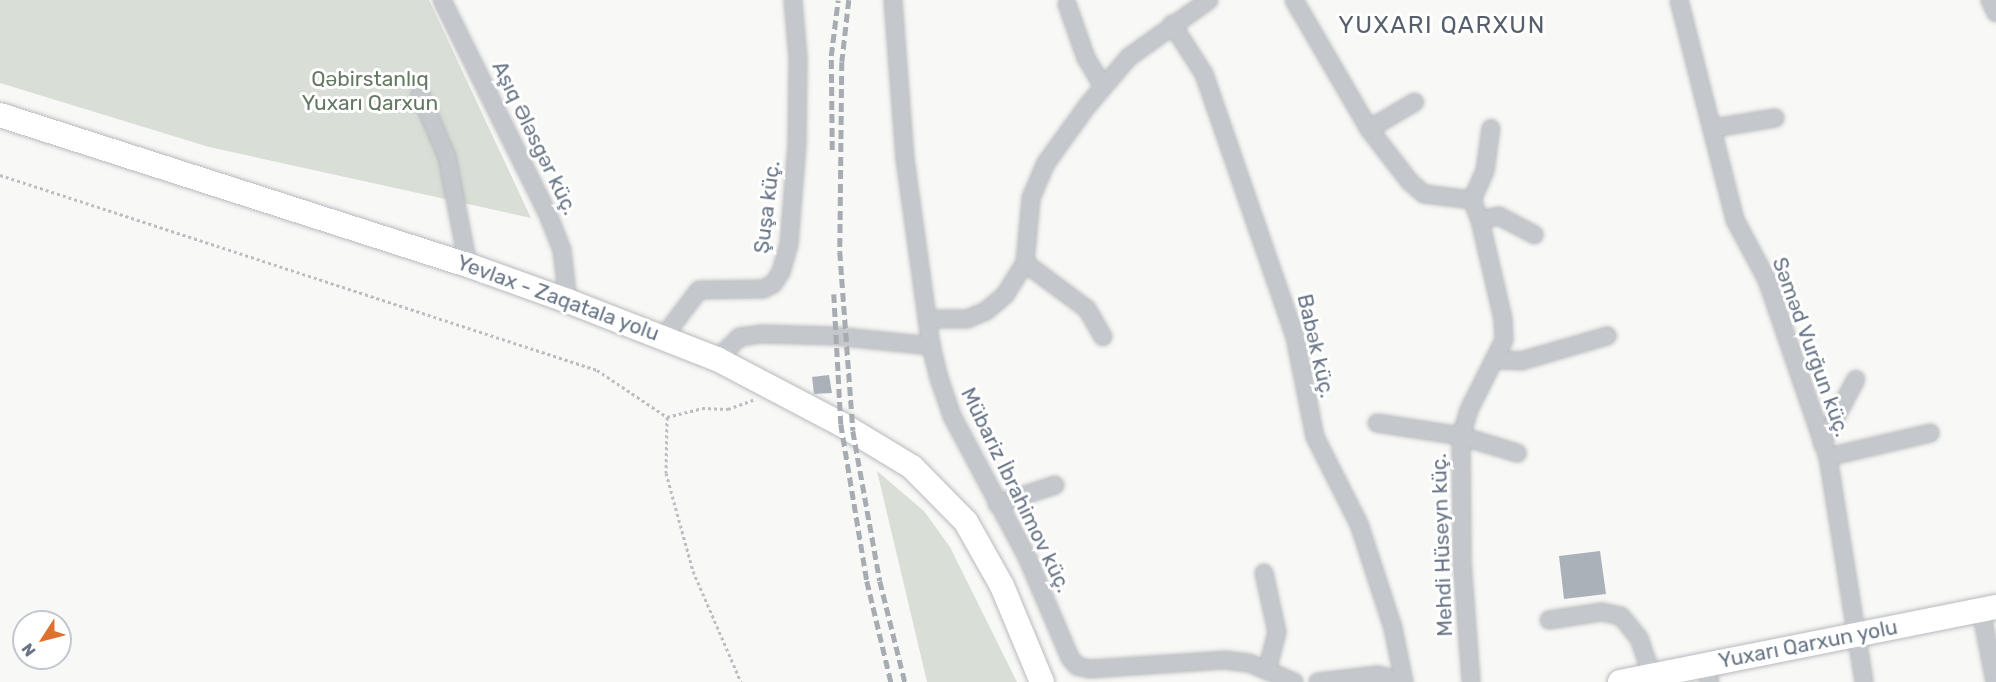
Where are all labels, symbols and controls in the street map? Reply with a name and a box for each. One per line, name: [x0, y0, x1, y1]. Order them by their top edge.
district label: YUXARI QARXUN: [1338, 12, 1546, 40]
street label: Aşıq Ələsgər küç.: [487, 57, 583, 219]
park label: Qəbirstanlıq Yuxarı Qarxun: [302, 66, 438, 116]
street label: Şuşa küç.: [749, 159, 785, 255]
street label: Yevlax - Zaqatala yolu: [453, 250, 663, 346]
street label: Səməd Vurğun küç.: [1767, 254, 1855, 440]
street label: Babək küç.: [1292, 291, 1340, 401]
street label: Mübariz İbrahimov küç.: [955, 383, 1077, 597]
street label: Mehdi Hüseyn küç.: [1426, 453, 1458, 637]
north arrow: [12, 610, 72, 670]
street label: Yuxarı Qarxun yolu: [1716, 614, 1900, 674]
text: N: [18, 639, 40, 660]

